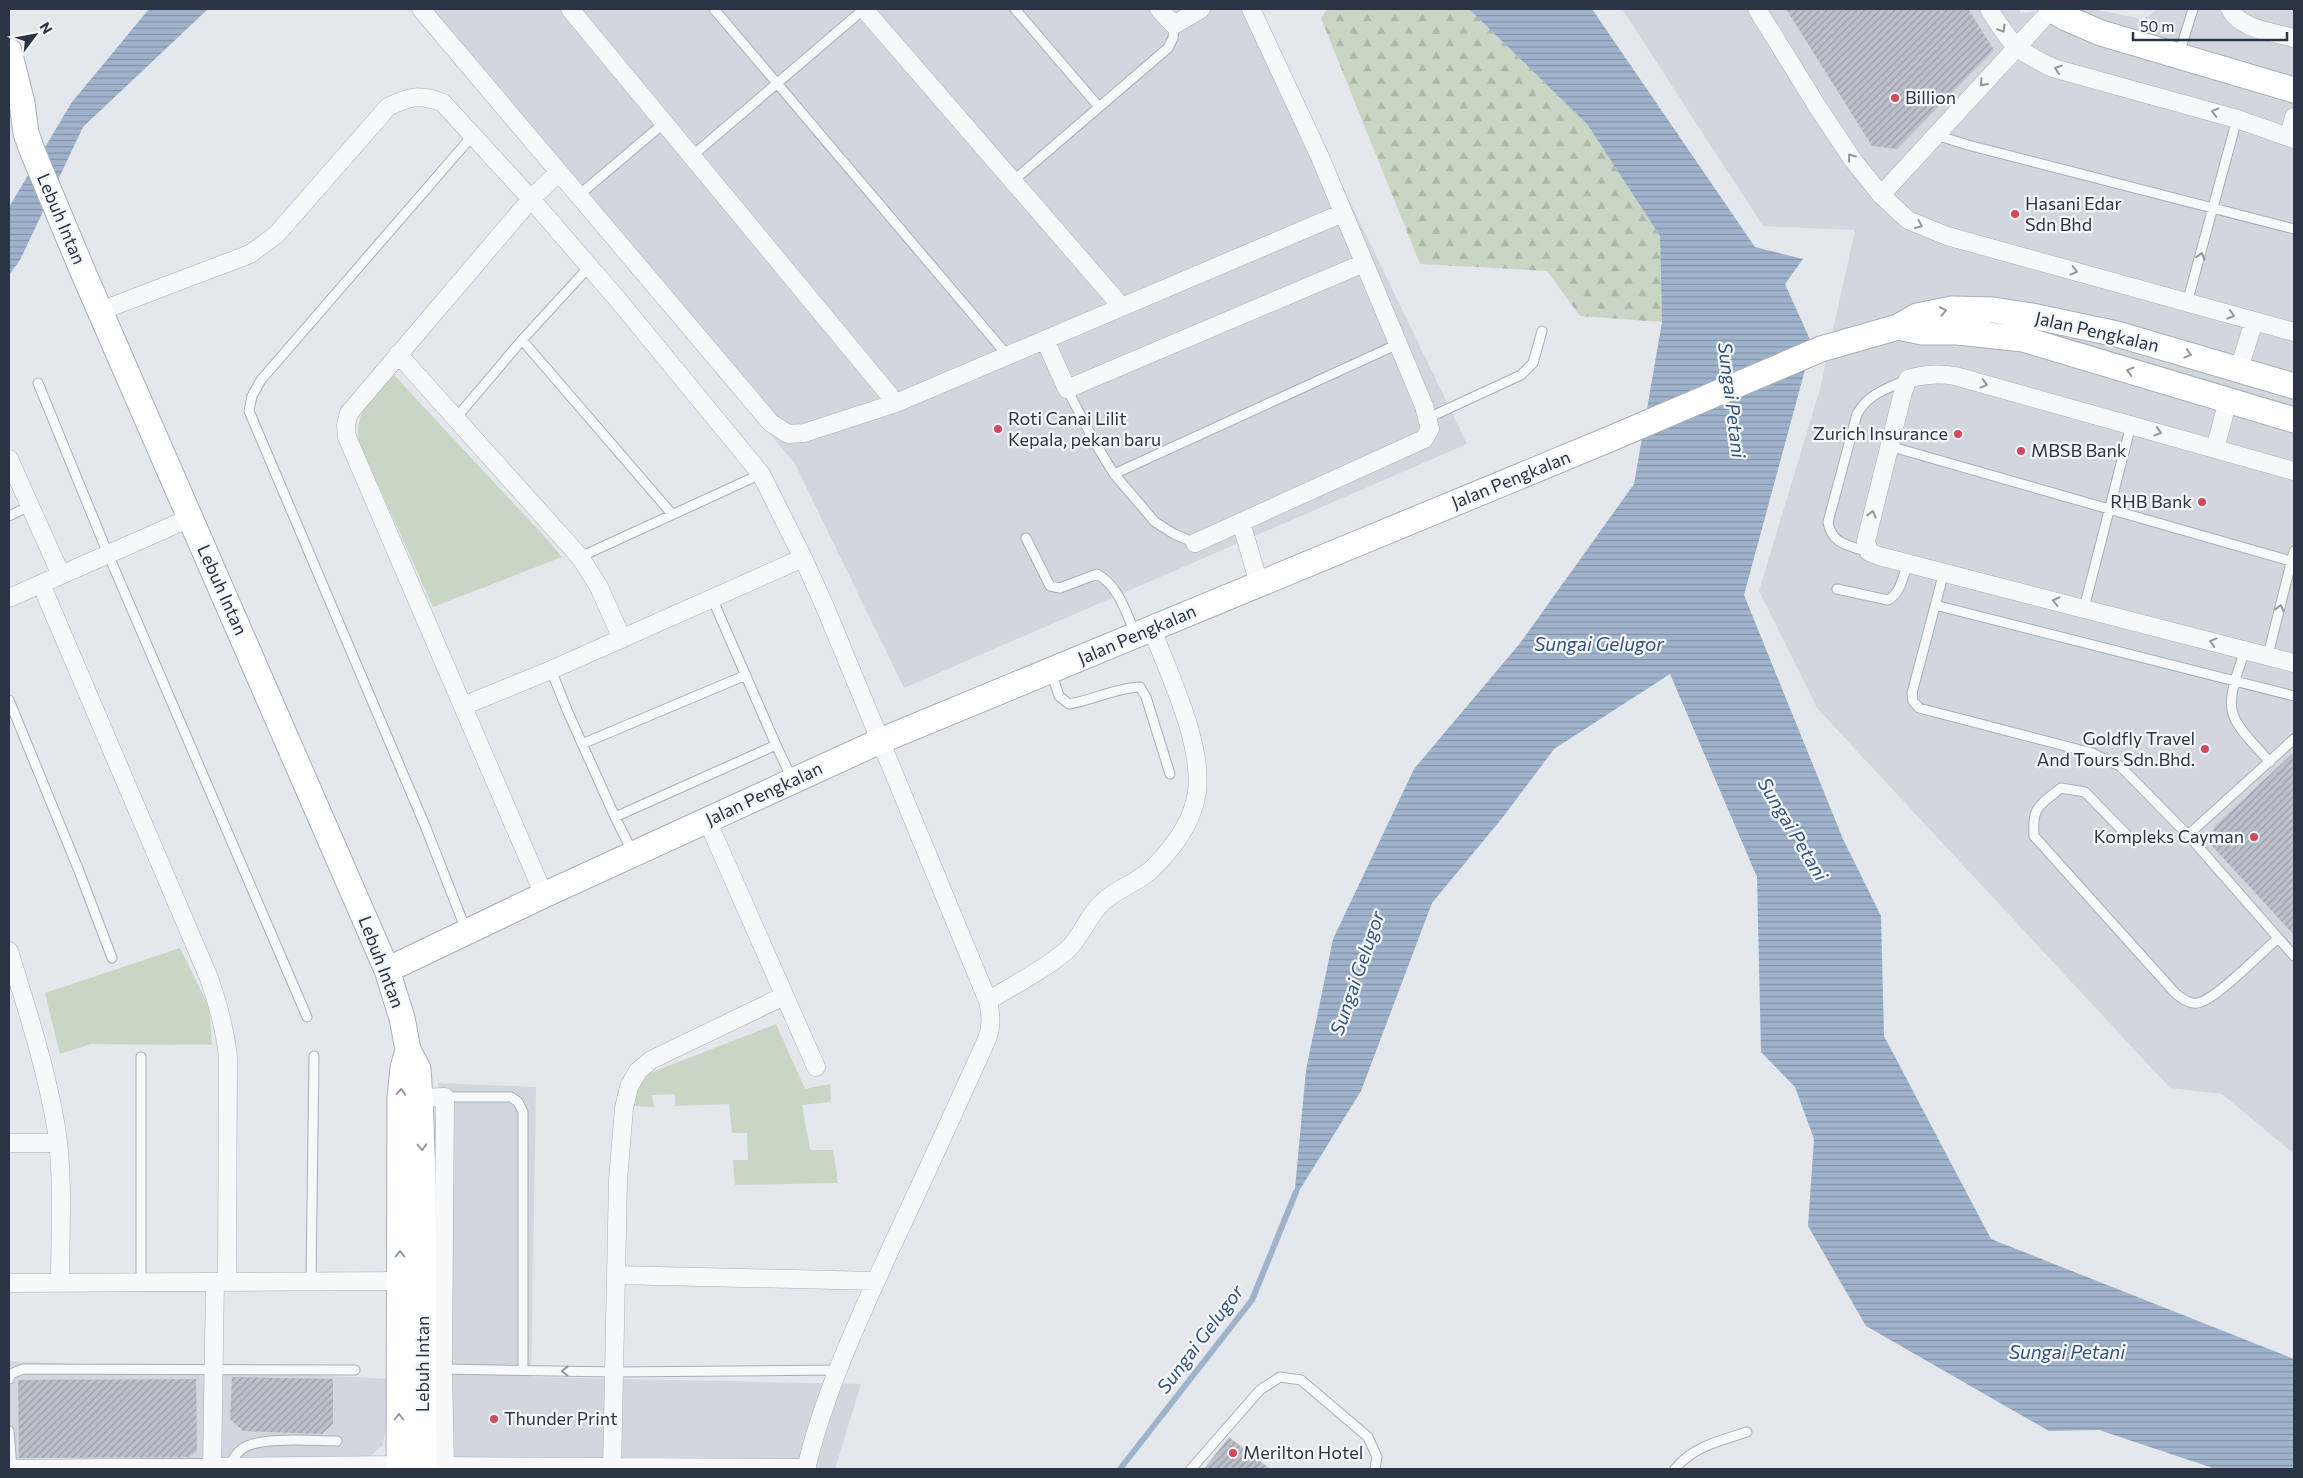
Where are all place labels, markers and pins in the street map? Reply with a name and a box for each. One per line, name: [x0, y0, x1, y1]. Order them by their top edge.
place label: Billion: [1905, 86, 1956, 108]
marker: Billion: [1889, 92, 1901, 104]
place label: Hasani Edar Sdn Bhd: [2025, 192, 2122, 235]
marker: Hasani Edar Sdn Bhd: [2009, 208, 2021, 220]
place label: Roti Canai Lilit Kepala, pekan baru: [1008, 407, 1161, 450]
place label: Zurich Insurance: [1813, 422, 1948, 444]
marker: Roti Canai Lilit Kepala, pekan baru: [992, 423, 1004, 435]
marker: Zurich Insurance: [1952, 428, 1964, 440]
place label: MBSB Bank: [2031, 439, 2127, 461]
marker: MBSB Bank: [2015, 445, 2027, 457]
place label: RHB Bank: [2110, 490, 2192, 512]
marker: RHB Bank: [2196, 496, 2208, 508]
place label: Goldfly Travel And Tours Sdn.Bhd.: [2037, 727, 2195, 770]
marker: Goldfly Travel And Tours Sdn.Bhd.: [2199, 743, 2211, 755]
place label: Kompleks Cayman: [2094, 825, 2244, 847]
marker: Kompleks Cayman: [2248, 831, 2260, 843]
place label: Thunder Print: [504, 1407, 618, 1429]
marker: Thunder Print: [488, 1413, 500, 1425]
place label: Merilton Hotel: [1243, 1441, 1363, 1463]
marker: Merilton Hotel: [1227, 1447, 1239, 1459]

